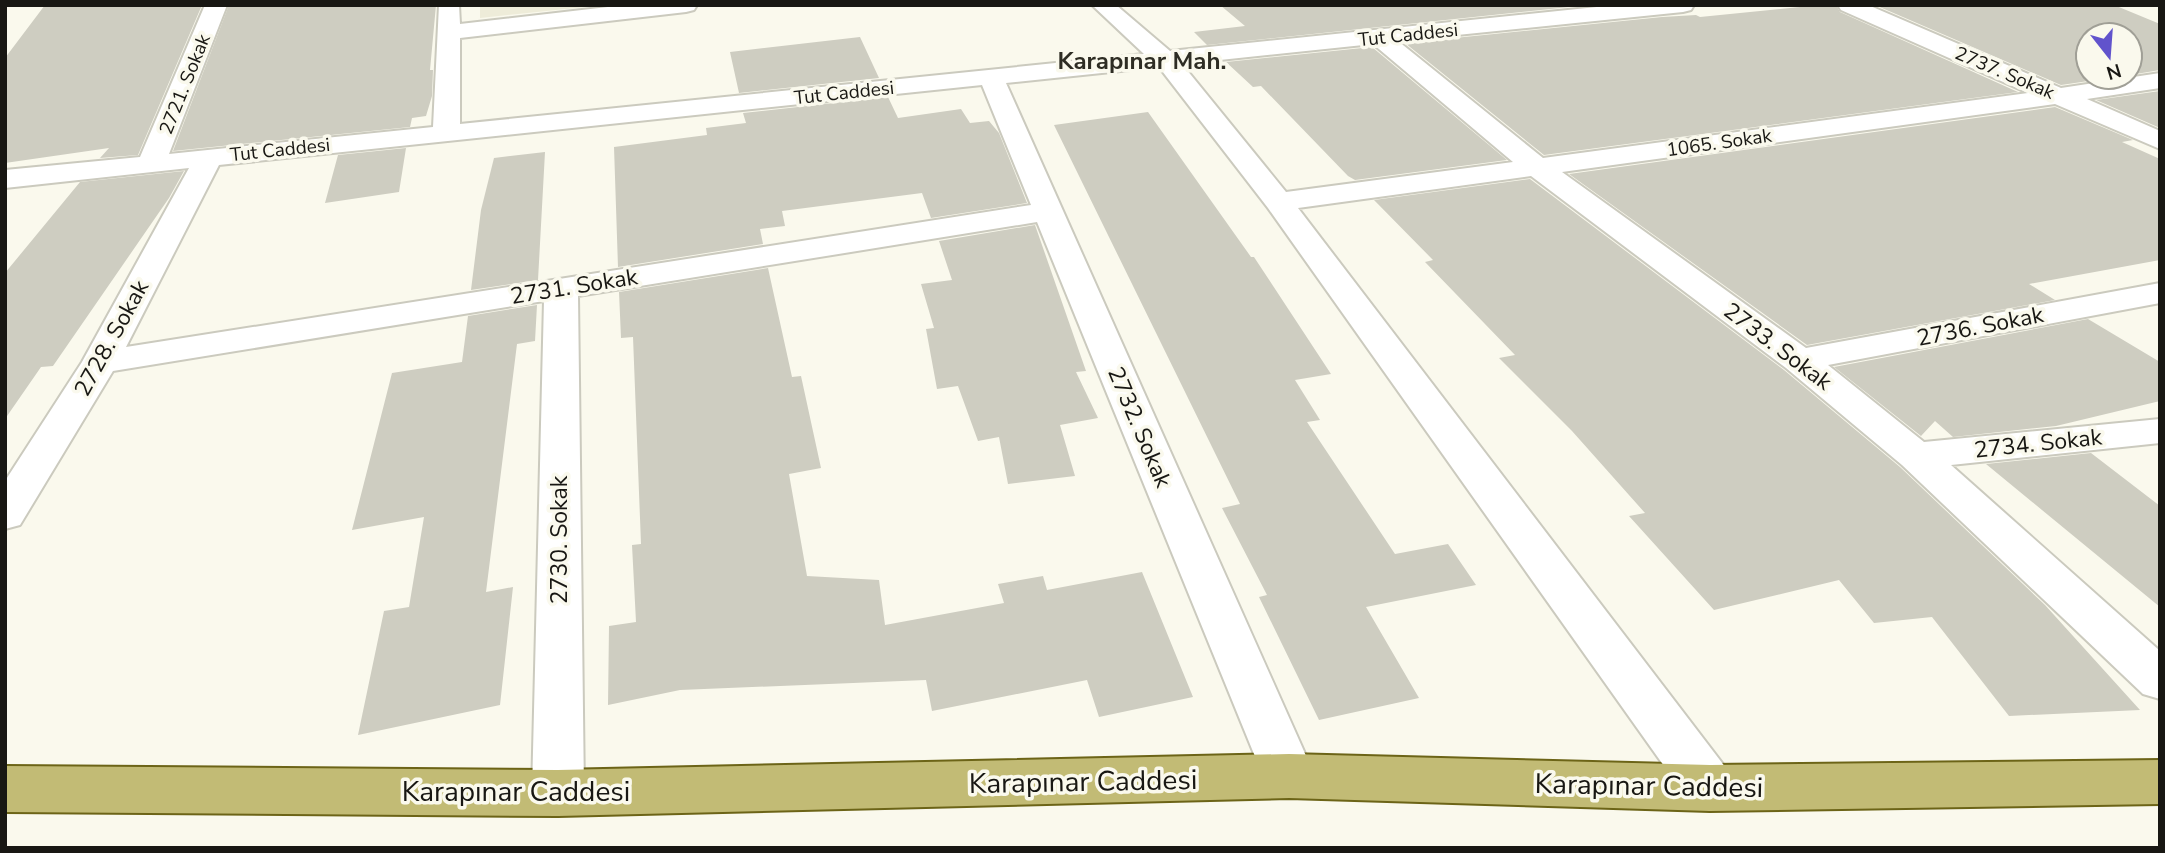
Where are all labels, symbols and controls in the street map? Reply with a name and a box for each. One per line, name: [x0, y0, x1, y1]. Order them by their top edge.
street label: Tut Caddesi: [1357, 17, 1460, 53]
north arrow: [2074, 21, 2144, 91]
street label: 2721. Sokak: [153, 30, 217, 138]
street label: 2737. Sokak: [1951, 40, 2059, 106]
district label: Karapınar Mah.: [1057, 45, 1227, 77]
text: N: [2103, 57, 2124, 86]
street label: Tut Caddesi: [793, 75, 896, 111]
street label: 1065. Sokak: [1665, 123, 1774, 163]
street label: Tut Caddesi: [229, 132, 332, 168]
street label: 2731. Sokak: [508, 261, 640, 312]
street label: 2728. Sokak: [67, 274, 156, 402]
street label: 2733. Sokak: [1717, 295, 1839, 398]
street label: 2736. Sokak: [1914, 299, 2047, 354]
street label: 2732. Sokak: [1100, 362, 1179, 493]
street label: 2734. Sokak: [1973, 421, 2104, 466]
street label: 2730. Sokak: [544, 475, 575, 604]
street label: Karapınar Caddesi: [968, 761, 1198, 803]
street label: Karapınar Caddesi: [1534, 765, 1764, 807]
street label: Karapınar Caddesi: [402, 773, 630, 811]

